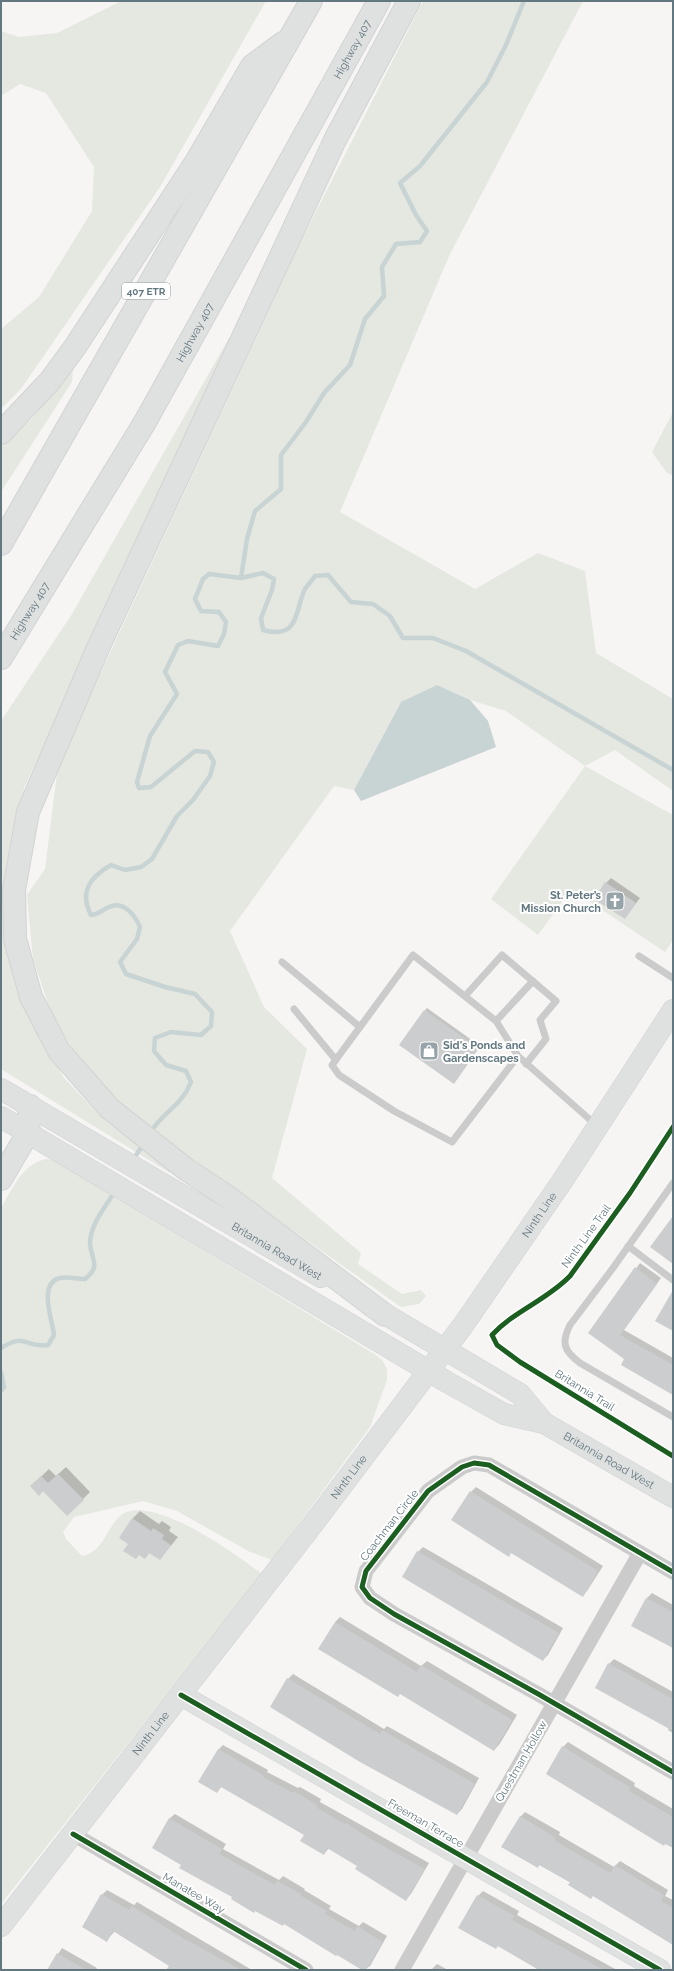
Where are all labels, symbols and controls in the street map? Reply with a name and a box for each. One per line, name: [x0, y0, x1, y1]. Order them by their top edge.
street label: Highway 407: [331, 18, 374, 81]
road number: 407 ETR: [122, 283, 170, 299]
street label: Highway 407: [174, 301, 217, 364]
street label: Highway 407: [8, 580, 53, 643]
place label: St. Peter’s Mission Church: [521, 889, 602, 915]
church icon: St. Peter’s Mission Church: [604, 890, 626, 912]
place label: Sid's Ponds and Gardenscapes: [443, 1039, 525, 1065]
shop icon: Sid's Ponds and Gardenscapes: [418, 1040, 440, 1062]
street label: Ninth Line: [519, 1190, 560, 1240]
street label: Ninth Line Trail: [559, 1202, 614, 1271]
street label: Britannia Road West: [229, 1220, 324, 1283]
street label: Britannia Trail: [552, 1367, 617, 1414]
street label: Britannia Road West: [561, 1430, 657, 1492]
street label: Ninth Line: [328, 1452, 370, 1502]
street label: Coachman Circle: [357, 1487, 422, 1564]
street label: Ninth Line: [130, 1709, 172, 1758]
street label: Questman Hollow: [493, 1718, 550, 1804]
street label: Freeman Terrace: [385, 1796, 467, 1851]
street label: Manatee Way: [160, 1870, 227, 1916]

